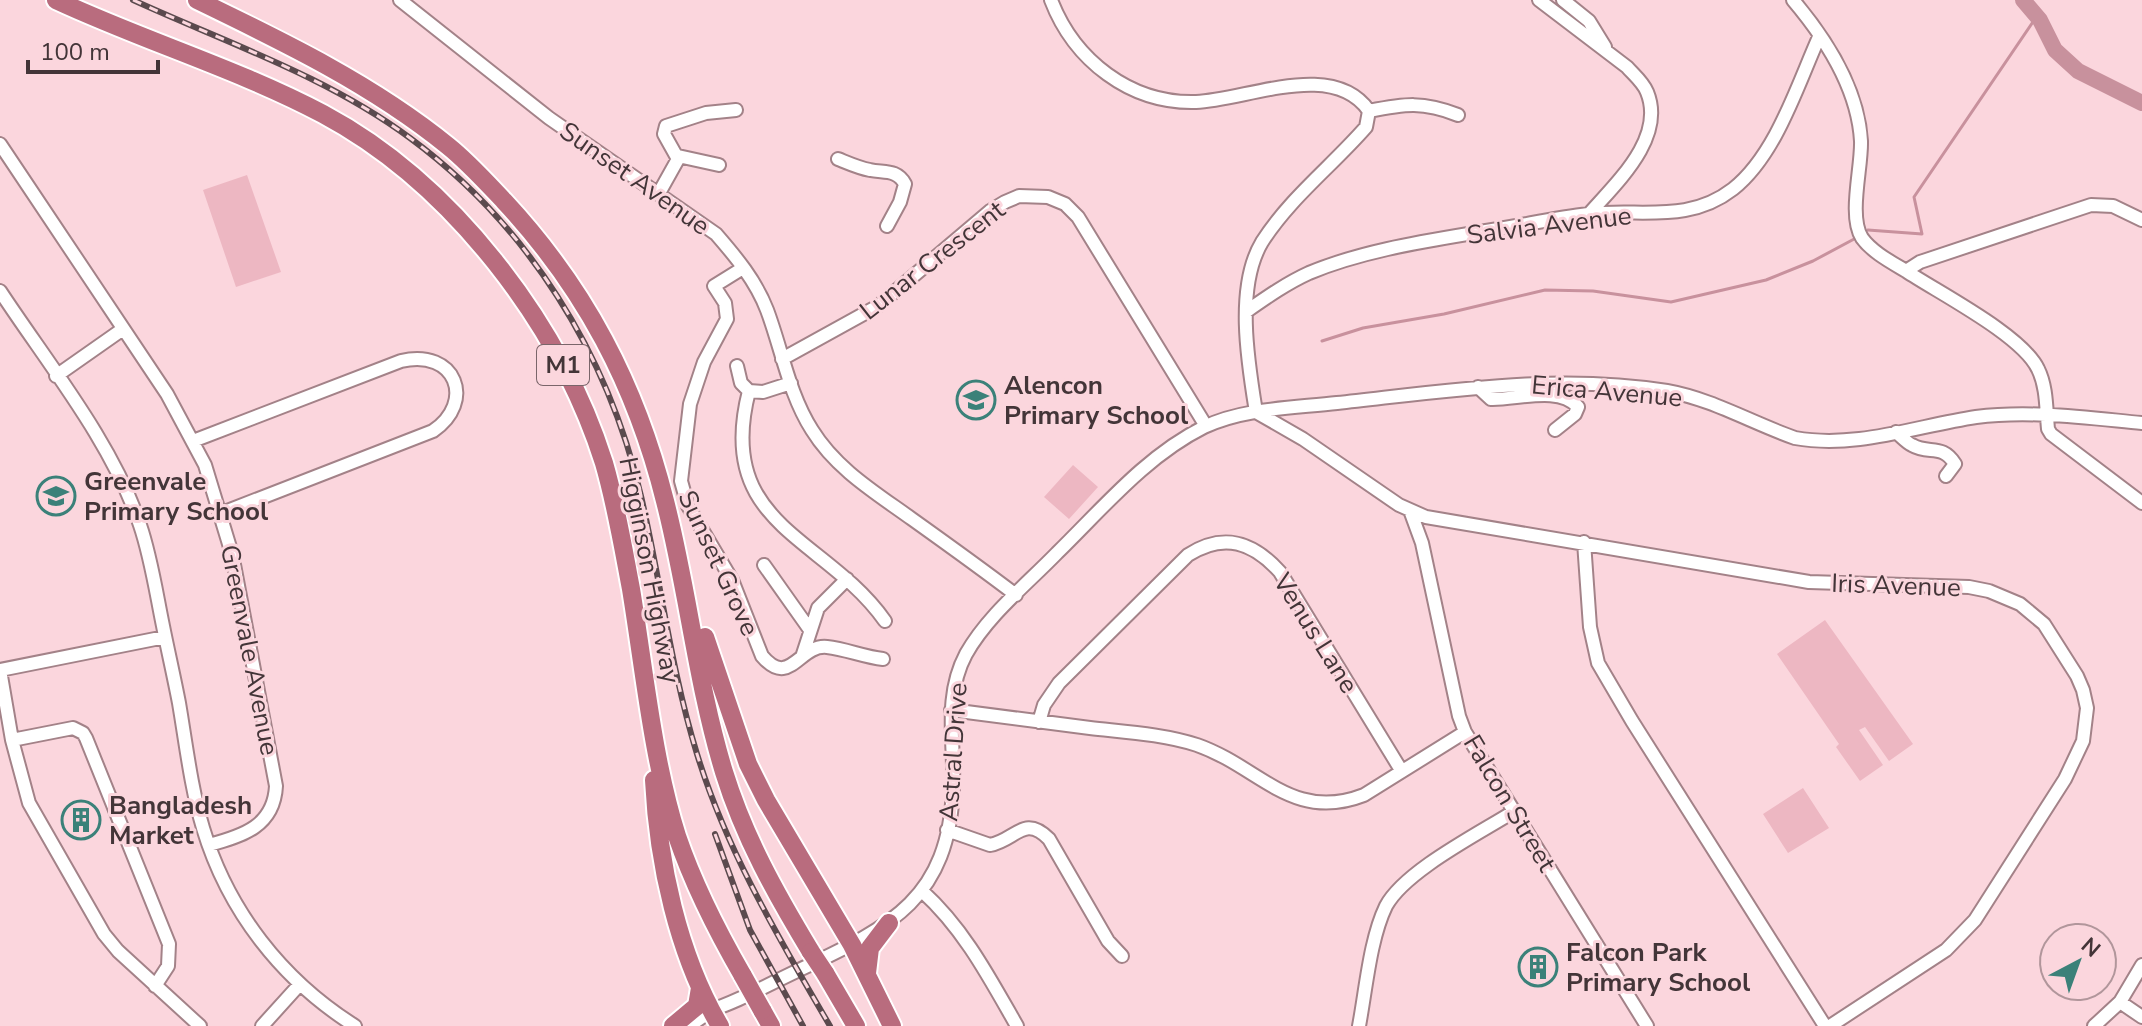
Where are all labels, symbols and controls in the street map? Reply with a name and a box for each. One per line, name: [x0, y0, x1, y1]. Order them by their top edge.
scale bar: [28, 24, 158, 74]
text: 100 m: [40, 36, 110, 68]
street label: Sunset Avenue: [553, 114, 717, 243]
street label: Lunar Crescent: [852, 192, 1013, 328]
street label: Salvia Avenue: [1465, 198, 1633, 253]
road number: M1: [537, 345, 589, 385]
street label: Erica Avenue: [1530, 367, 1684, 416]
place label: Alencon Primary School: [1004, 368, 1189, 433]
school or university icon: Alencon Primary School: [955, 379, 997, 421]
street label: Higginson Highway: [610, 454, 689, 687]
place label: Greenvale Primary School: [84, 464, 269, 529]
school or university icon: Greenvale Primary School: [35, 475, 77, 517]
street label: Sunset Grove: [670, 485, 768, 642]
street label: Greenvale Avenue: [212, 542, 287, 758]
street label: Venus Lane: [1264, 566, 1366, 700]
street label: Iris Avenue: [1831, 566, 1961, 605]
street label: Astral Drive: [931, 681, 976, 823]
street label: Falcon Street: [1455, 728, 1565, 879]
place label: Bangladesh Market: [109, 788, 252, 853]
building icon: Bangladesh Market: [60, 799, 102, 841]
north arrow: [2038, 922, 2118, 1002]
text: N: [2074, 931, 2107, 964]
place label: Falcon Park Primary School: [1566, 935, 1751, 1000]
building icon: Falcon Park Primary School: [1517, 946, 1559, 988]

